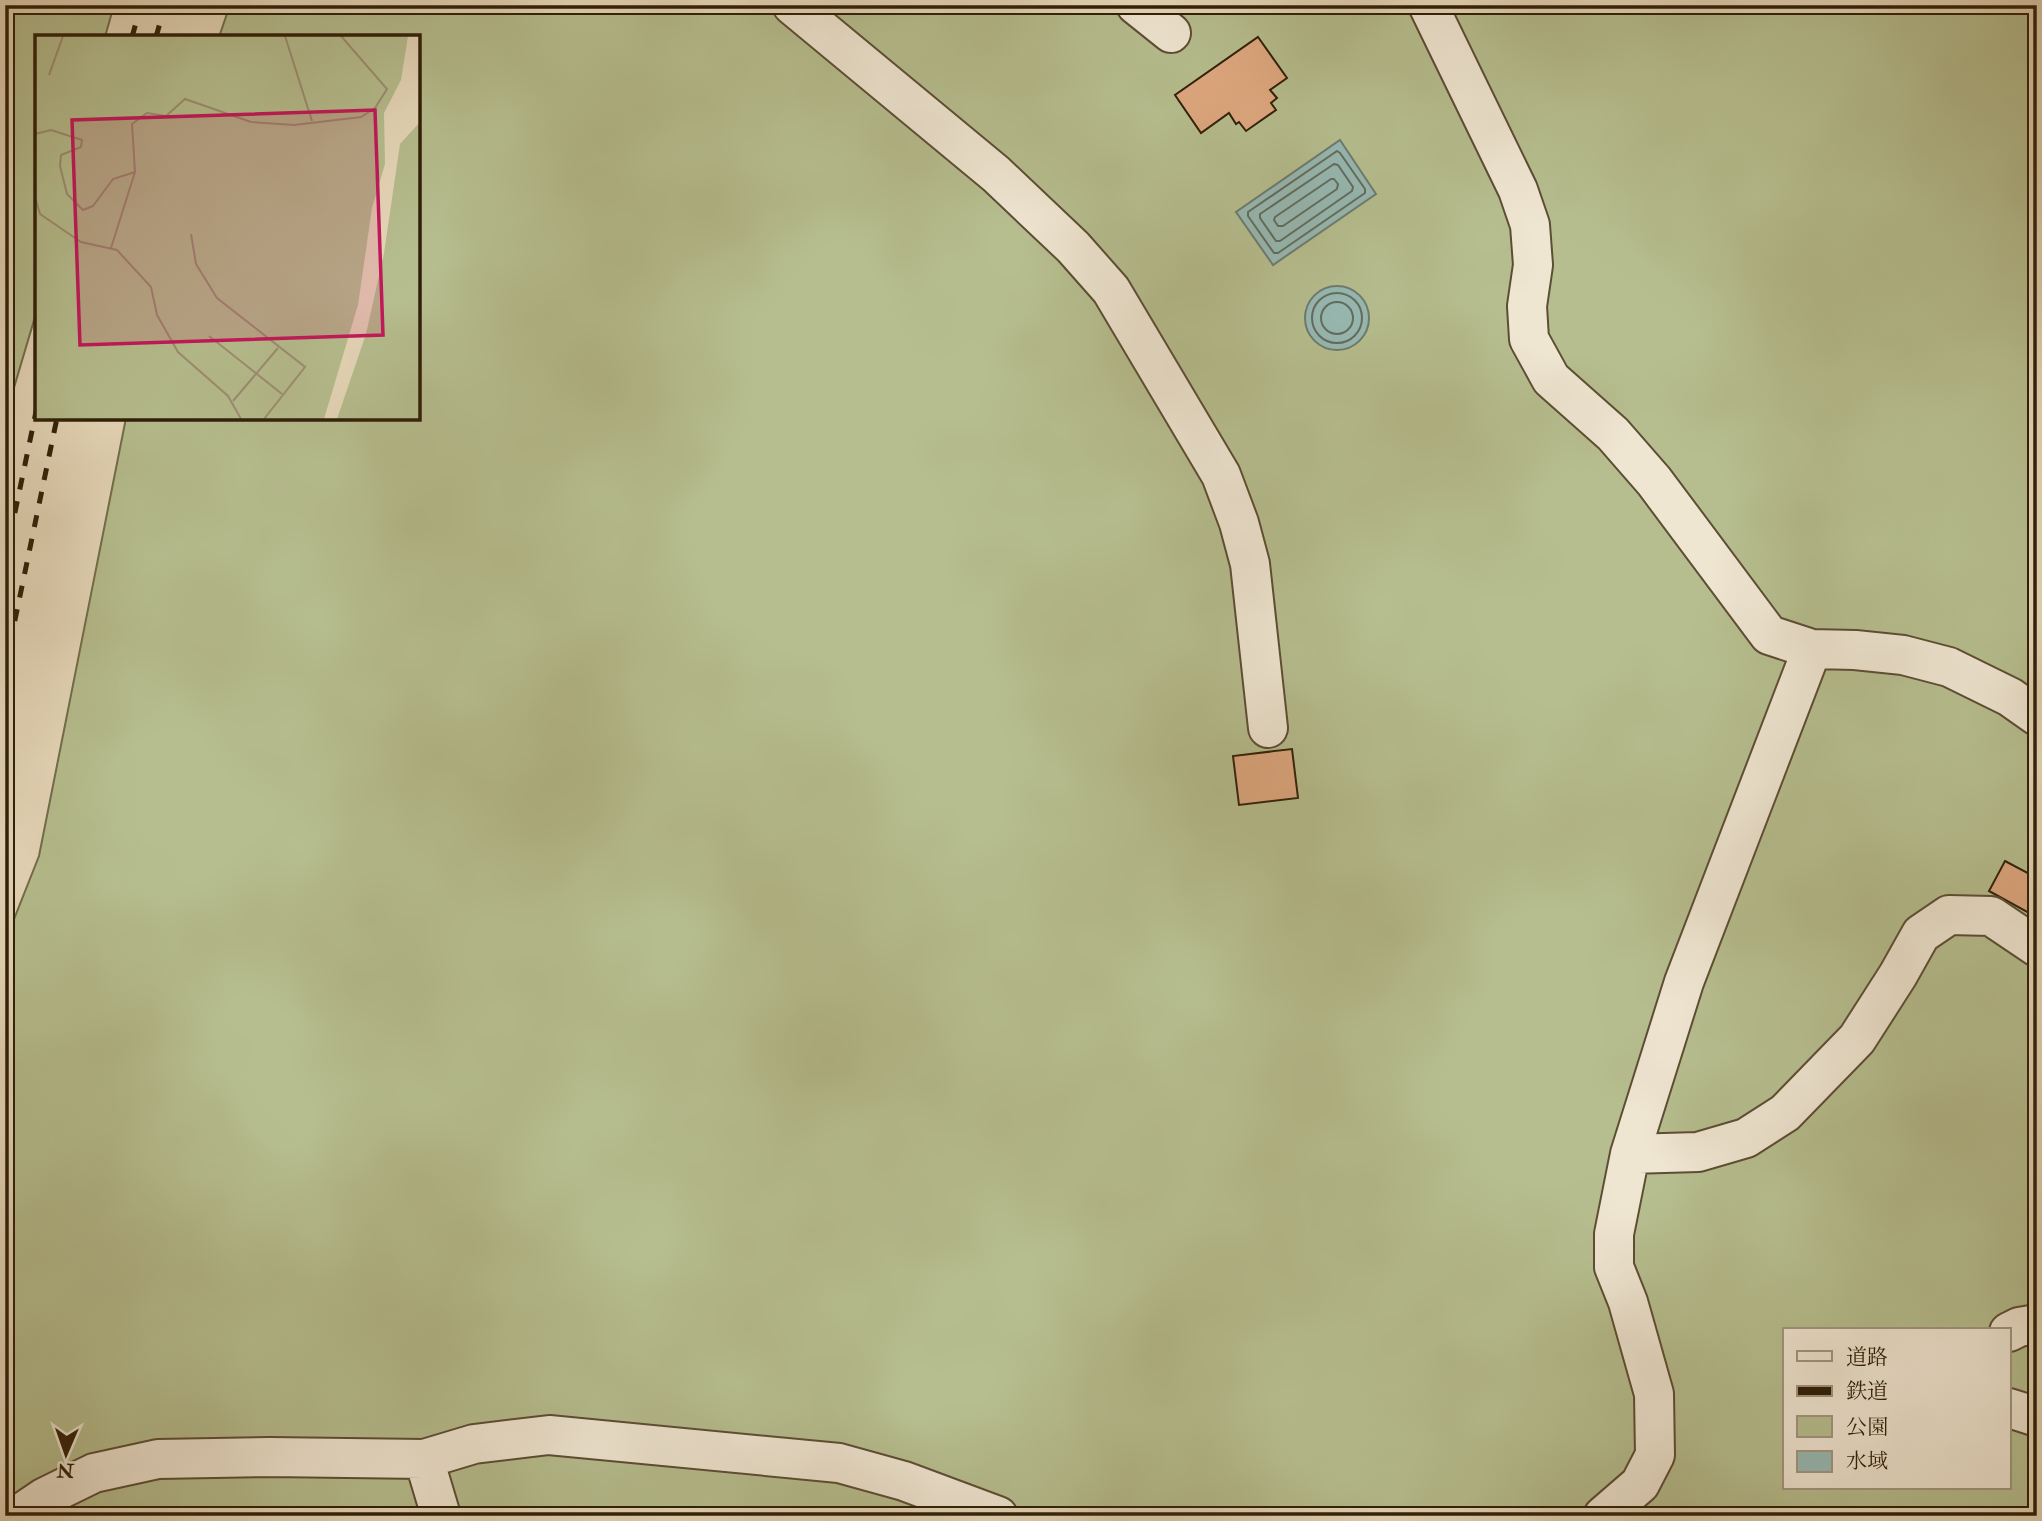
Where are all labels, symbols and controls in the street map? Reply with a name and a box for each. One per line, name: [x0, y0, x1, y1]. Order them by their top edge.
inset map: [35, 35, 420, 420]
legend: [1783, 1328, 2010, 1490]
text: 道路: [1846, 1344, 1888, 1371]
text: 鉄道: [1846, 1378, 1888, 1405]
text: 公園: [1846, 1414, 1888, 1441]
north arrow: [32, 1420, 102, 1490]
text: 水域: [1846, 1448, 1888, 1475]
text: N: [56, 1458, 75, 1482]

